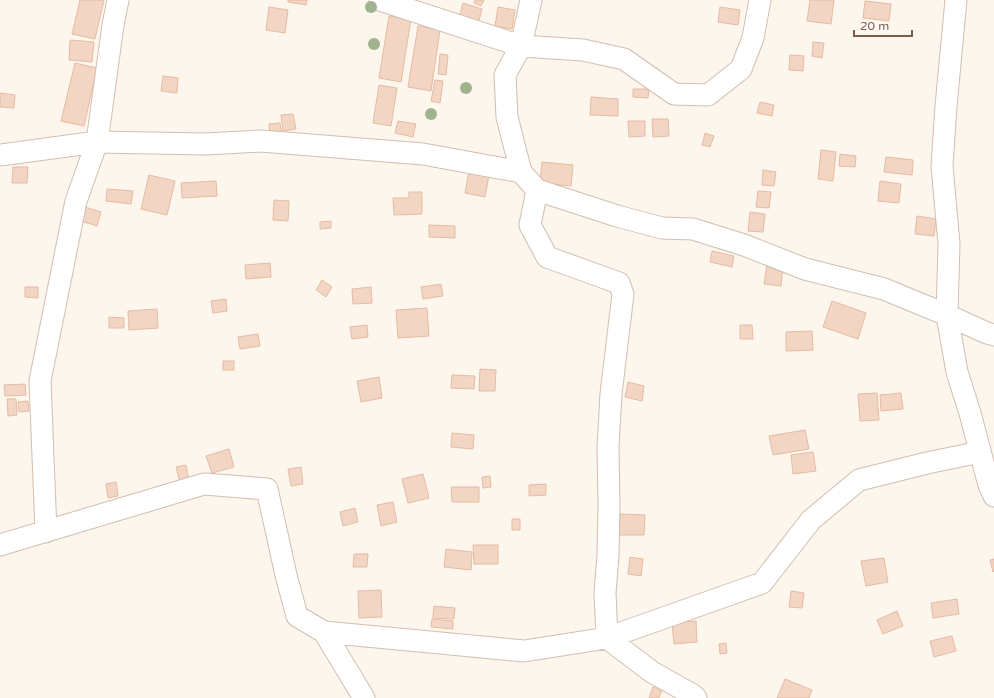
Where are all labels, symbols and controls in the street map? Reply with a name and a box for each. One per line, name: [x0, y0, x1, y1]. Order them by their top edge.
scale bar: [854, 12, 912, 38]
text: 20 m: [860, 19, 889, 33]

